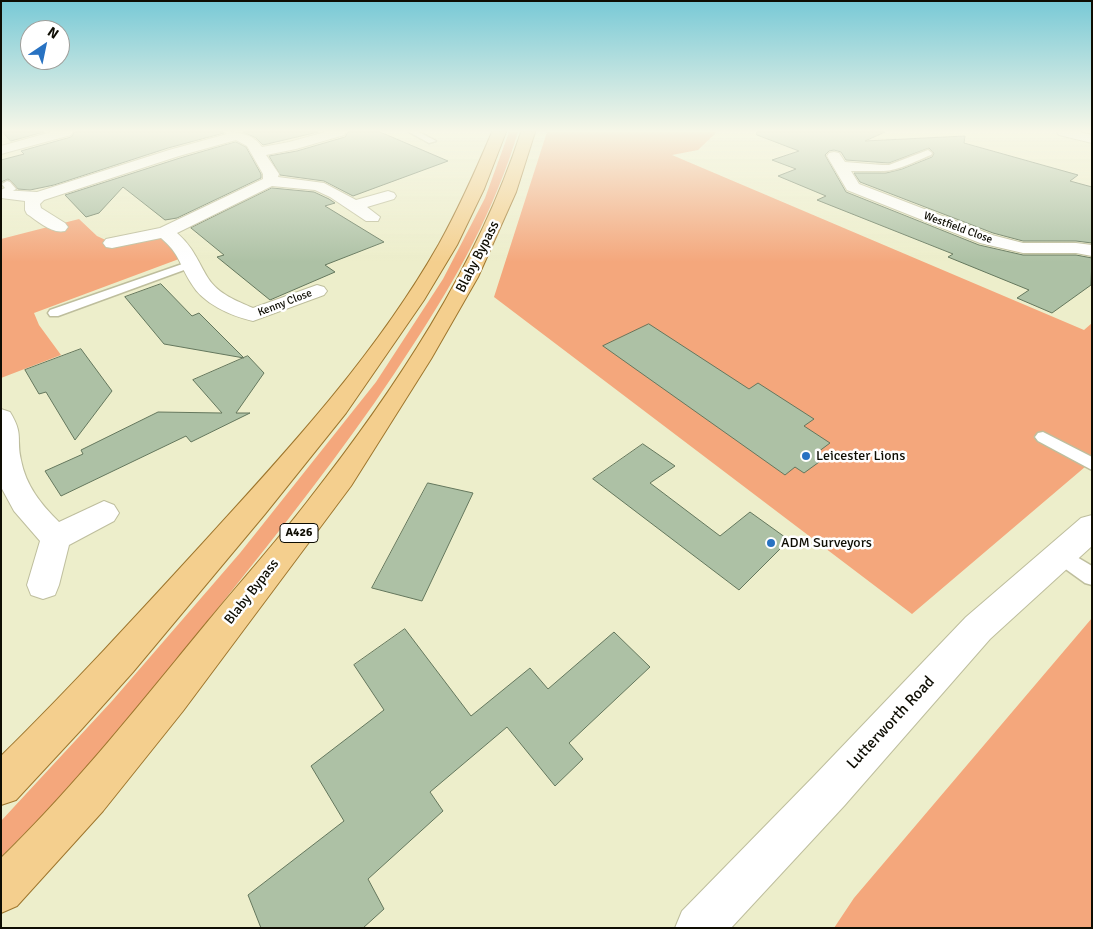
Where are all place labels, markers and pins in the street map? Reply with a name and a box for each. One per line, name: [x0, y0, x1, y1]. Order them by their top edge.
place label: Leicester Lions: [816, 448, 905, 464]
marker: Leicester Lions: [800, 450, 812, 462]
place label: ADM Surveyors: [781, 535, 872, 551]
marker: ADM Surveyors: [765, 537, 777, 549]

